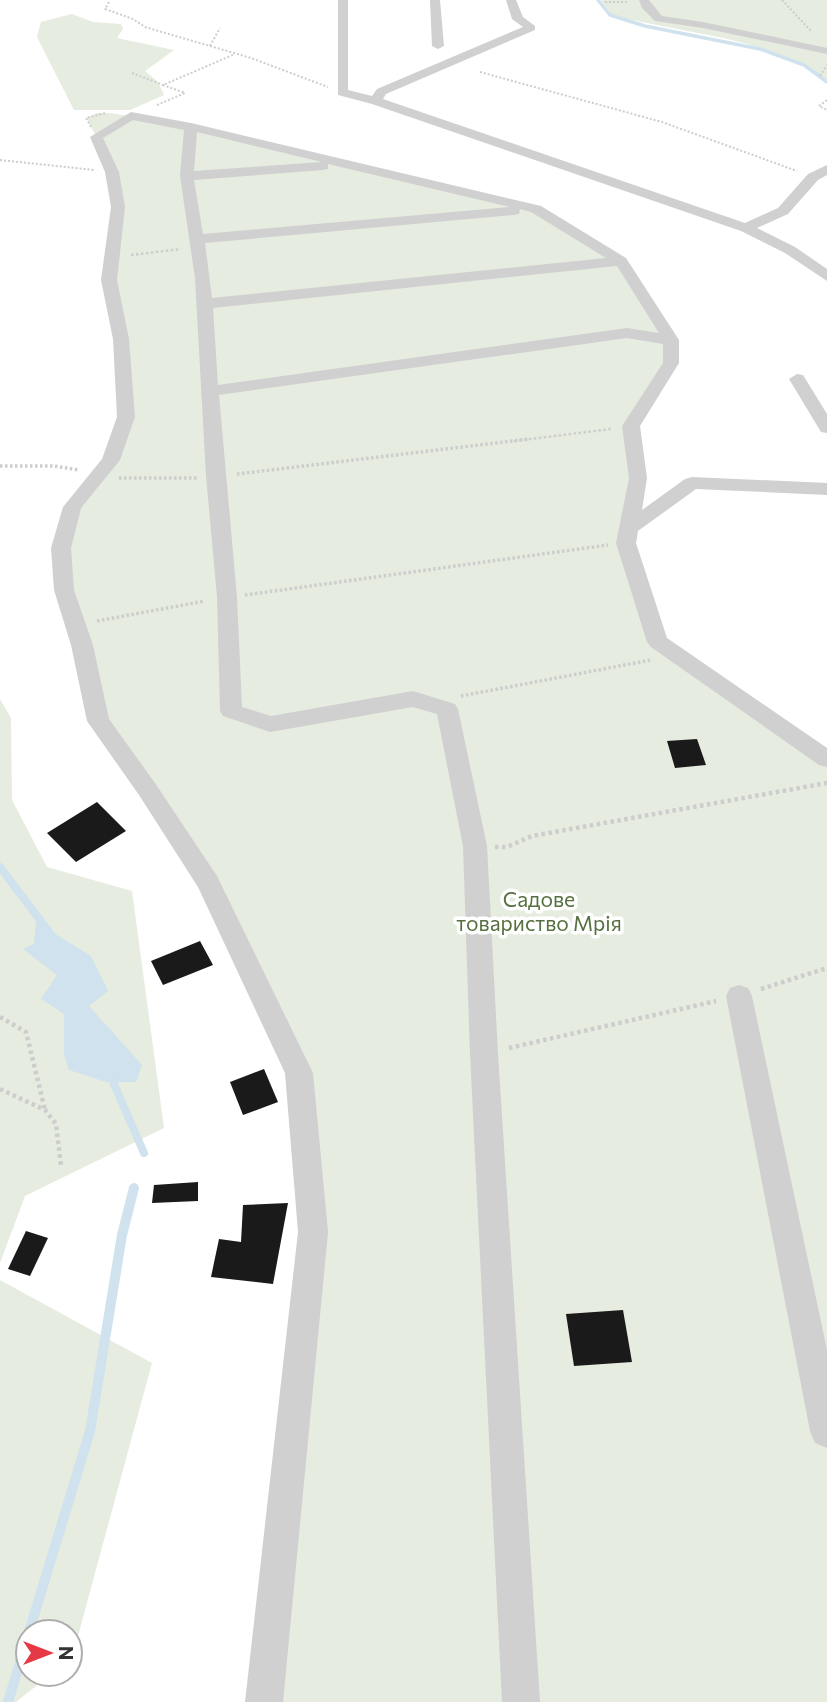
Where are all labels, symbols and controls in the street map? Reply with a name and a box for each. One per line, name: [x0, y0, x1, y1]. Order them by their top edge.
park label: Садове товариство Мрія: [456, 886, 622, 935]
north arrow: [14, 1618, 84, 1688]
text: N: [55, 1646, 78, 1660]

